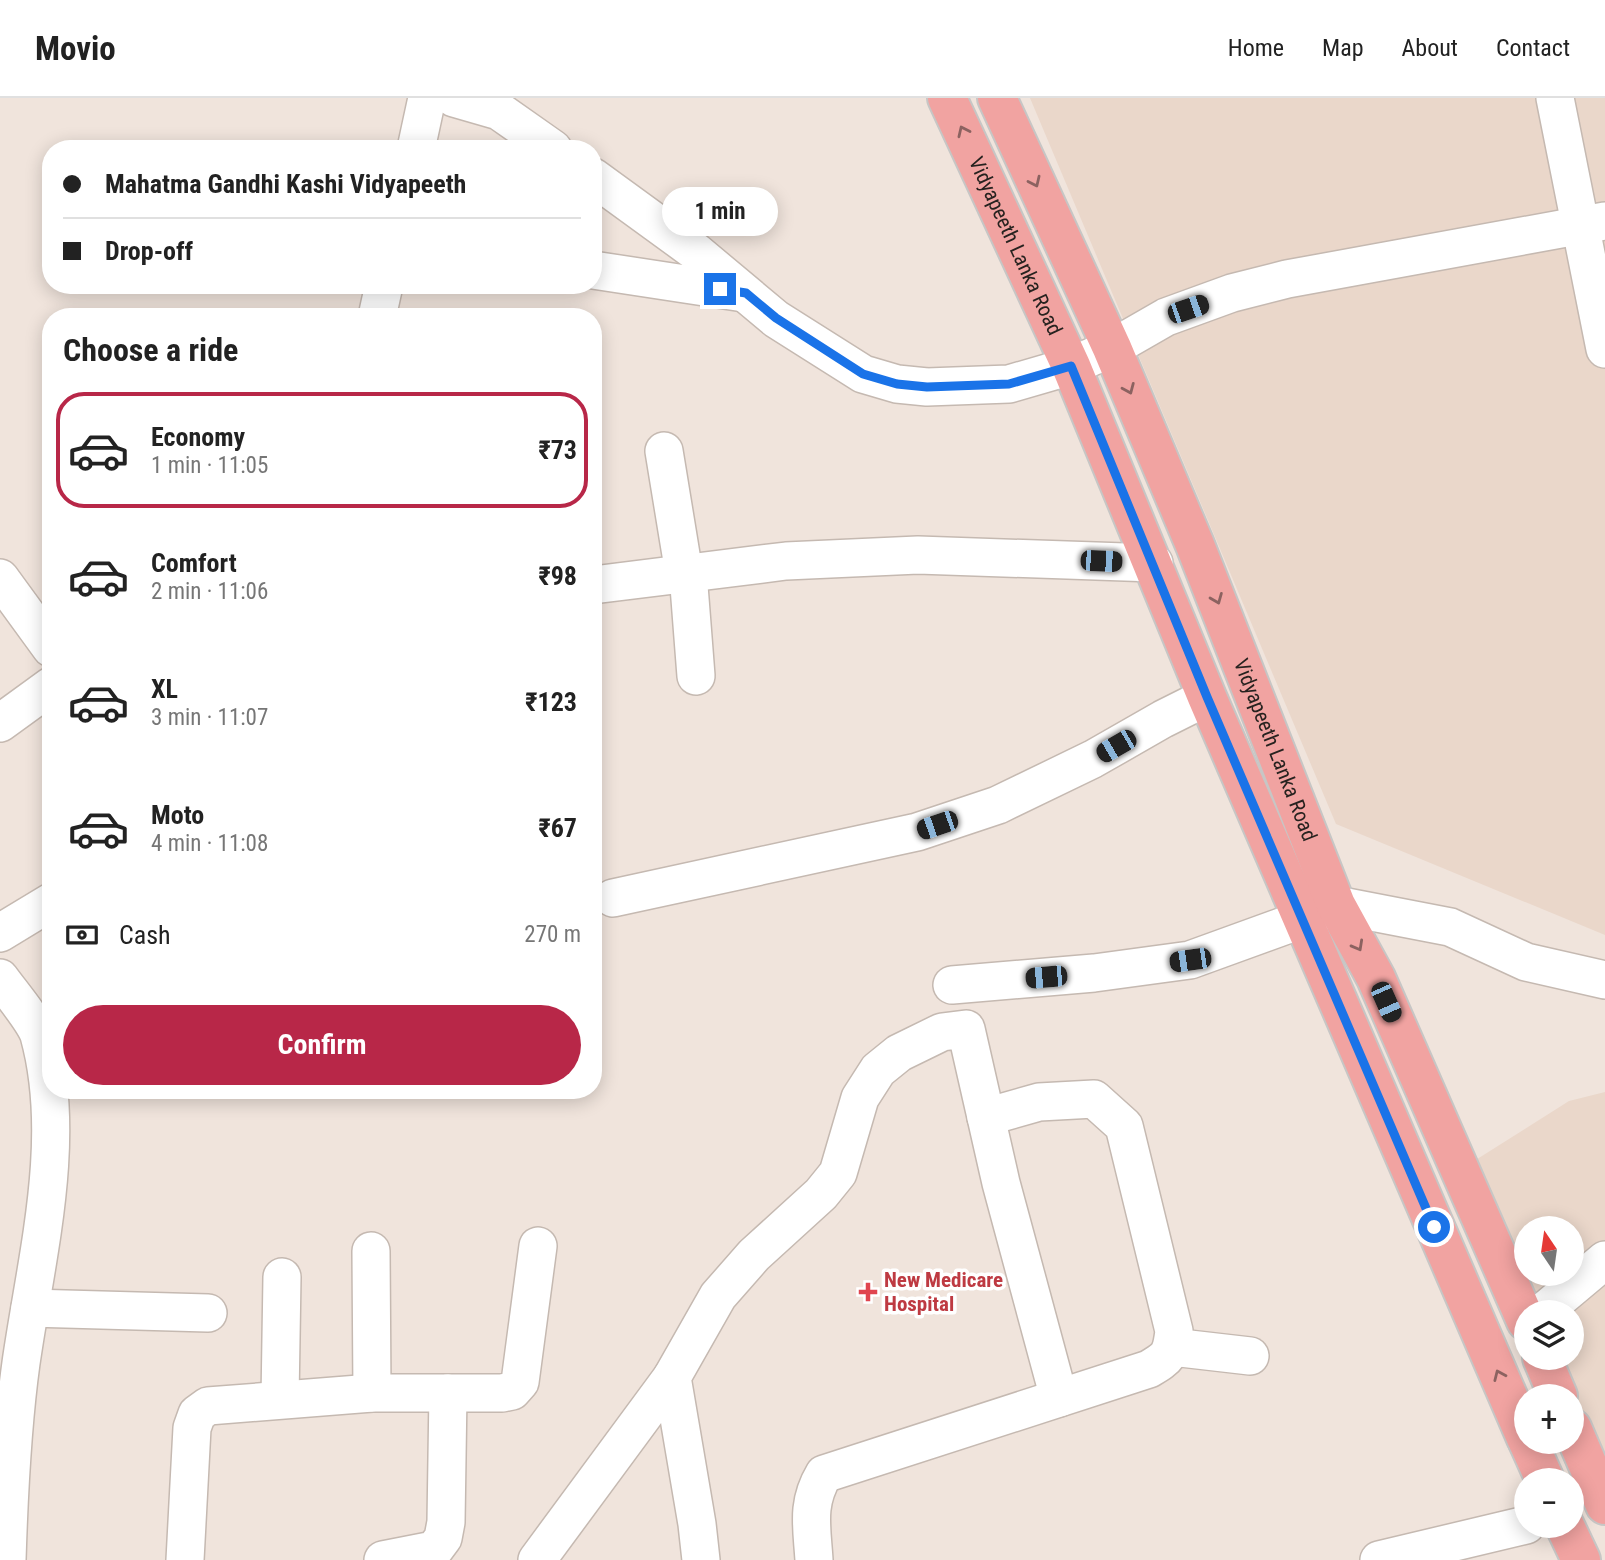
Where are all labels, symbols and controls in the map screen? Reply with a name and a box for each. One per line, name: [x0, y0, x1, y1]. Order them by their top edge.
text: Movio: [35, 29, 116, 68]
text: Home: [1228, 34, 1284, 62]
text: Map: [1322, 34, 1364, 62]
text: About: [1402, 34, 1458, 62]
text: Contact: [1496, 34, 1570, 62]
one-way arrow: [957, 126, 971, 139]
street label: Vidyapeeth Lanka Road: [964, 153, 1067, 339]
text: Mahatma Gandhi Kashi Vidyapeeth: [105, 169, 466, 199]
one-way arrow: [1027, 175, 1041, 187]
callout: 1 min: [662, 188, 778, 236]
text: 1 min: [694, 198, 746, 225]
text: Drop-off: [105, 236, 193, 266]
route end: [704, 273, 736, 305]
car: [1165, 292, 1212, 326]
text: Choose a ride: [63, 331, 238, 369]
one-way arrow: [1121, 383, 1135, 395]
icon: car: [67, 419, 130, 482]
text: Economy: [151, 422, 245, 452]
text: ₹73: [538, 435, 577, 465]
text: 1 min · 11:05: [151, 452, 268, 479]
icon: car: [67, 545, 130, 608]
text: Comfort: [151, 548, 237, 578]
car: [1080, 550, 1123, 572]
text: ₹98: [538, 561, 577, 591]
text: 2 min · 11:06: [151, 578, 268, 605]
one-way arrow: [1208, 593, 1222, 605]
street label: Vidyapeeth Lanka Road: [1229, 655, 1322, 844]
icon: car: [67, 671, 130, 734]
text: XL: [151, 674, 178, 704]
text: ₹123: [525, 687, 577, 717]
text: 3 min · 11:07: [151, 704, 268, 731]
car: [1093, 726, 1140, 766]
icon: car: [67, 797, 130, 860]
text: Moto: [151, 800, 204, 830]
car: [914, 808, 961, 842]
text: ₹67: [538, 813, 577, 843]
text: 4 min · 11:08: [151, 830, 268, 857]
icon: cash: [63, 916, 101, 954]
text: Cash: [119, 920, 171, 950]
text: 270 m: [524, 921, 581, 948]
one-way arrow: [1350, 939, 1363, 951]
car: [1168, 947, 1213, 973]
car: [1025, 965, 1068, 989]
car: [1368, 979, 1405, 1025]
button: Confirm: [63, 1005, 581, 1085]
route start: [1418, 1211, 1450, 1243]
north arrow: [1514, 1216, 1584, 1286]
map controls: [1514, 1216, 1584, 1538]
place label: New Medicare Hospital: [884, 1268, 1003, 1316]
marker: New Medicare Hospital: [858, 1282, 878, 1302]
button: layers: [1514, 1300, 1584, 1370]
one-way arrow: [1493, 1370, 1507, 1382]
button: +: [1514, 1384, 1584, 1454]
button: −: [1514, 1468, 1584, 1538]

